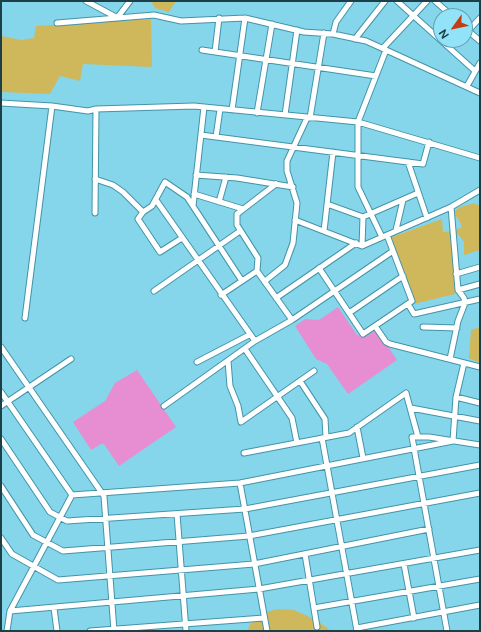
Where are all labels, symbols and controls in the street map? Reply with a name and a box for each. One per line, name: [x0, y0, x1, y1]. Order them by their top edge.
north arrow: [433, 8, 473, 48]
text: N: [436, 27, 451, 41]

